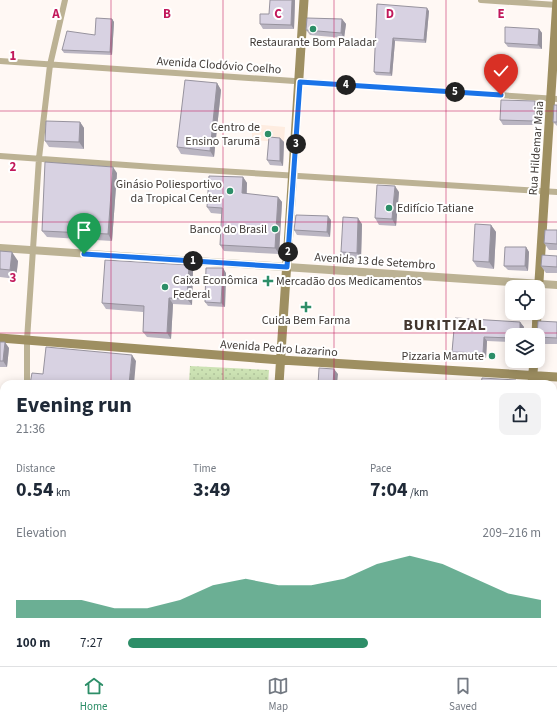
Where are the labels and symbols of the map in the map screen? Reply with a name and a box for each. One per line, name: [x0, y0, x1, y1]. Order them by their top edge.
text: A: [51, 5, 60, 23]
text: B: [163, 5, 171, 23]
text: C: [274, 5, 282, 23]
text: D: [386, 5, 394, 23]
text: E: [497, 5, 505, 23]
marker: Restaurante Bom Paladar: [308, 24, 318, 34]
place label: Restaurante Bom Paladar: [250, 34, 377, 51]
text: 1: [10, 47, 17, 65]
street label: Avenida Clodóvio Coelho: [156, 53, 282, 78]
pin: [484, 54, 518, 95]
pin: 4: [336, 75, 356, 95]
pin: 5: [445, 82, 465, 102]
street label: Rua Hildemar Maia: [525, 100, 548, 196]
place label: Centro de Ensino Tarumã: [185, 119, 260, 150]
marker: Centro de Ensino Tarumã: [263, 129, 273, 139]
pin: 3: [286, 134, 306, 154]
text: 2: [10, 158, 17, 176]
place label: Ginásio Poliesportivo da Tropical Center: [116, 176, 223, 207]
marker: Ginásio Poliesportivo da Tropical Center: [225, 186, 235, 196]
place label: Edifício Tatiane: [397, 200, 474, 217]
marker: Edifício Tatiane: [384, 203, 394, 213]
pin: [67, 213, 101, 254]
place label: Banco do Brasil: [190, 221, 267, 238]
marker: Banco do Brasil: [270, 224, 280, 234]
pin: 2: [278, 242, 298, 262]
street label: Avenida 13 de Setembro: [314, 249, 436, 274]
pin: 1: [183, 251, 203, 271]
text: 3: [10, 269, 17, 287]
place label: Caixa Econômica Federal: [173, 272, 258, 303]
place label: Mercadão dos Medicamentos: [276, 273, 422, 290]
marker: Mercadão dos Medicamentos: [263, 276, 273, 286]
marker: Caixa Econômica Federal: [160, 282, 170, 292]
marker: Cuida Bem Farma: [301, 302, 311, 312]
place label: Cuida Bem Farma: [262, 312, 350, 329]
district label: BURITIZAL: [403, 314, 487, 336]
street label: Avenida Pedro Lazarino: [220, 336, 338, 361]
place label: Pizzaria Mamute: [402, 348, 484, 365]
marker: Pizzaria Mamute: [487, 351, 497, 361]

